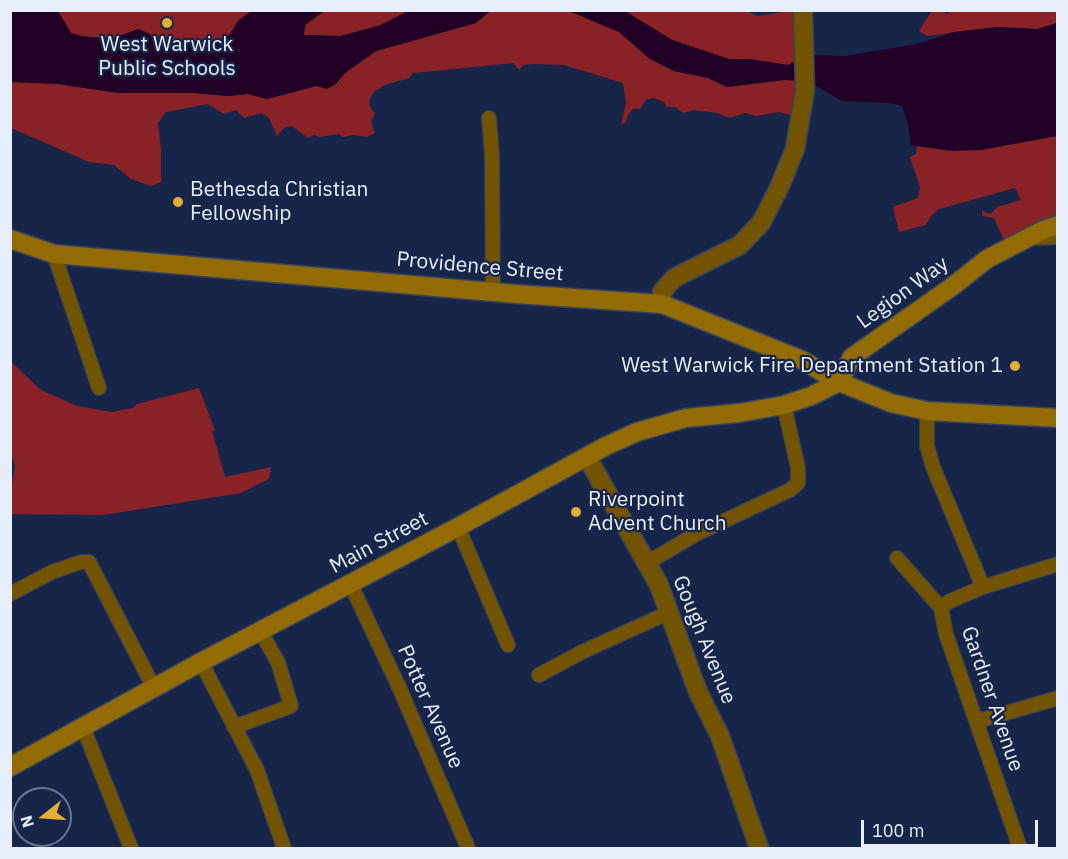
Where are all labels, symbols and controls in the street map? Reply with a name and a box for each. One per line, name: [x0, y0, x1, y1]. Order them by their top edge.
marker: West Warwick Public Schools: [160, 16, 174, 30]
place label: West Warwick Public Schools: [98, 32, 236, 82]
place label: Bethesda Christian Fellowship: [190, 177, 368, 227]
marker: Bethesda Christian Fellowship: [171, 195, 185, 209]
street label: Providence Street: [395, 247, 565, 287]
street label: Legion Way: [852, 251, 954, 335]
place label: West Warwick Fire Department Station 1: [621, 353, 1003, 379]
marker: West Warwick Fire Department Station 1: [1008, 359, 1022, 373]
place label: Riverpoint Advent Church: [588, 487, 727, 537]
marker: Riverpoint Advent Church: [569, 505, 583, 519]
street label: Main Street: [325, 507, 433, 579]
street label: Gough Avenue: [667, 572, 741, 708]
street label: Gardner Avenue: [955, 623, 1029, 775]
street label: Potter Avenue: [391, 641, 469, 773]
north arrow: [12, 787, 72, 847]
scale bar: [864, 808, 1041, 846]
text: N: [15, 813, 38, 830]
text: 100 m: [872, 819, 924, 842]

